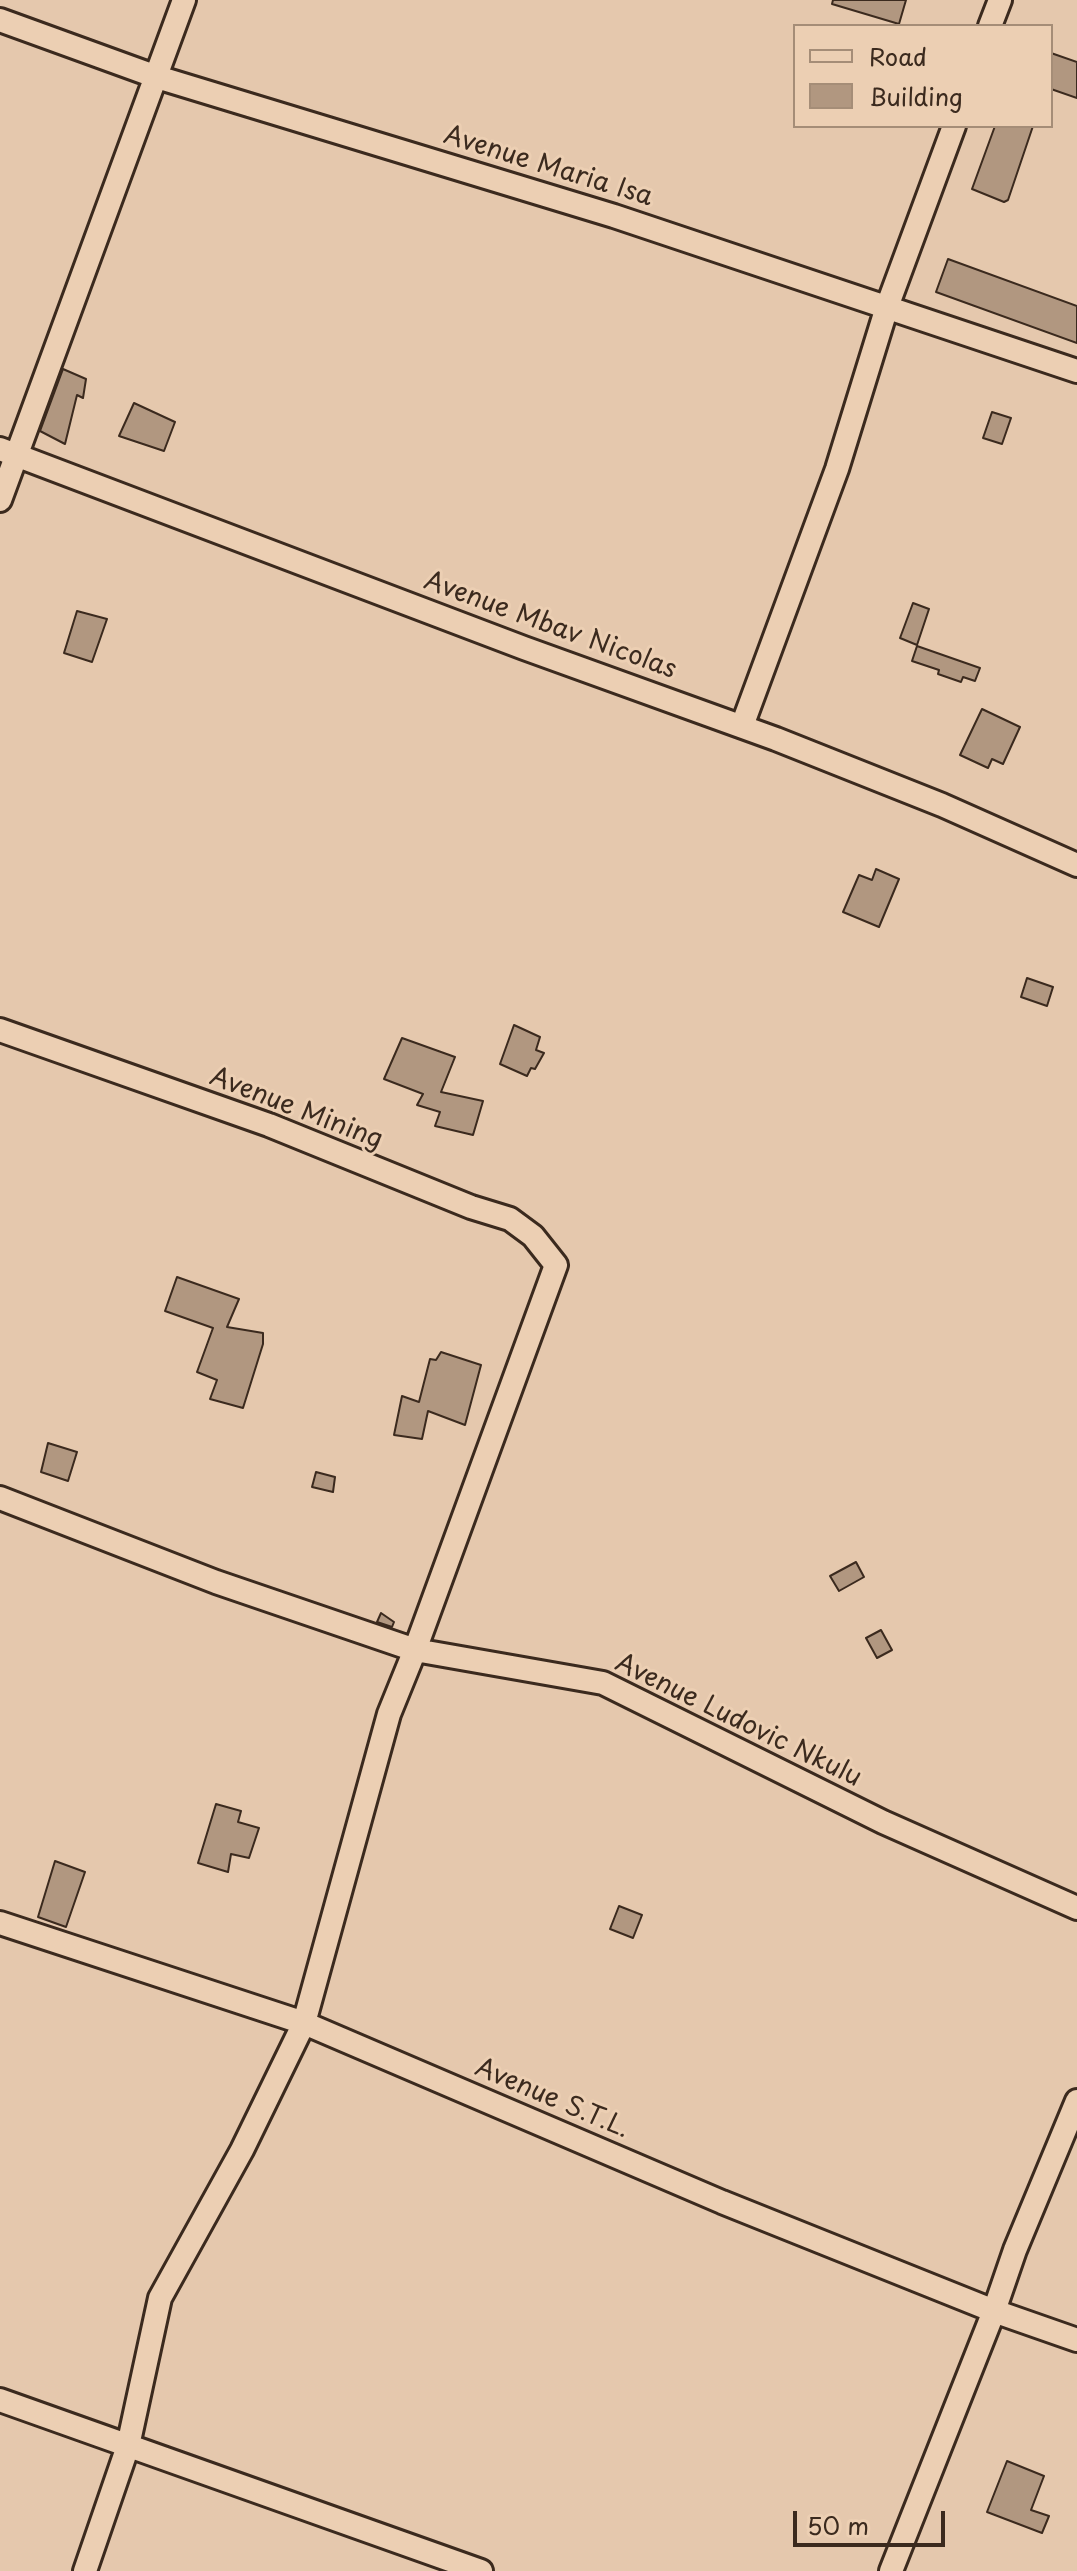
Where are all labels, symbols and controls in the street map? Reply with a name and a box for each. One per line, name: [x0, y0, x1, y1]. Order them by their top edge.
legend: [793, 24, 1053, 128]
text: Road: [869, 38, 927, 74]
text: Building: [869, 78, 963, 114]
street label: Avenue Maria Isa: [440, 120, 656, 214]
street label: Avenue Mbav Nicolas: [420, 566, 680, 686]
street label: Avenue Mining: [205, 1062, 387, 1156]
street label: Avenue Ludovic Nkulu: [610, 1648, 866, 1794]
street label: Avenue S.T.L.: [470, 2052, 634, 2146]
scale bar: [797, 2495, 949, 2545]
text: 50 m: [807, 2507, 869, 2543]

